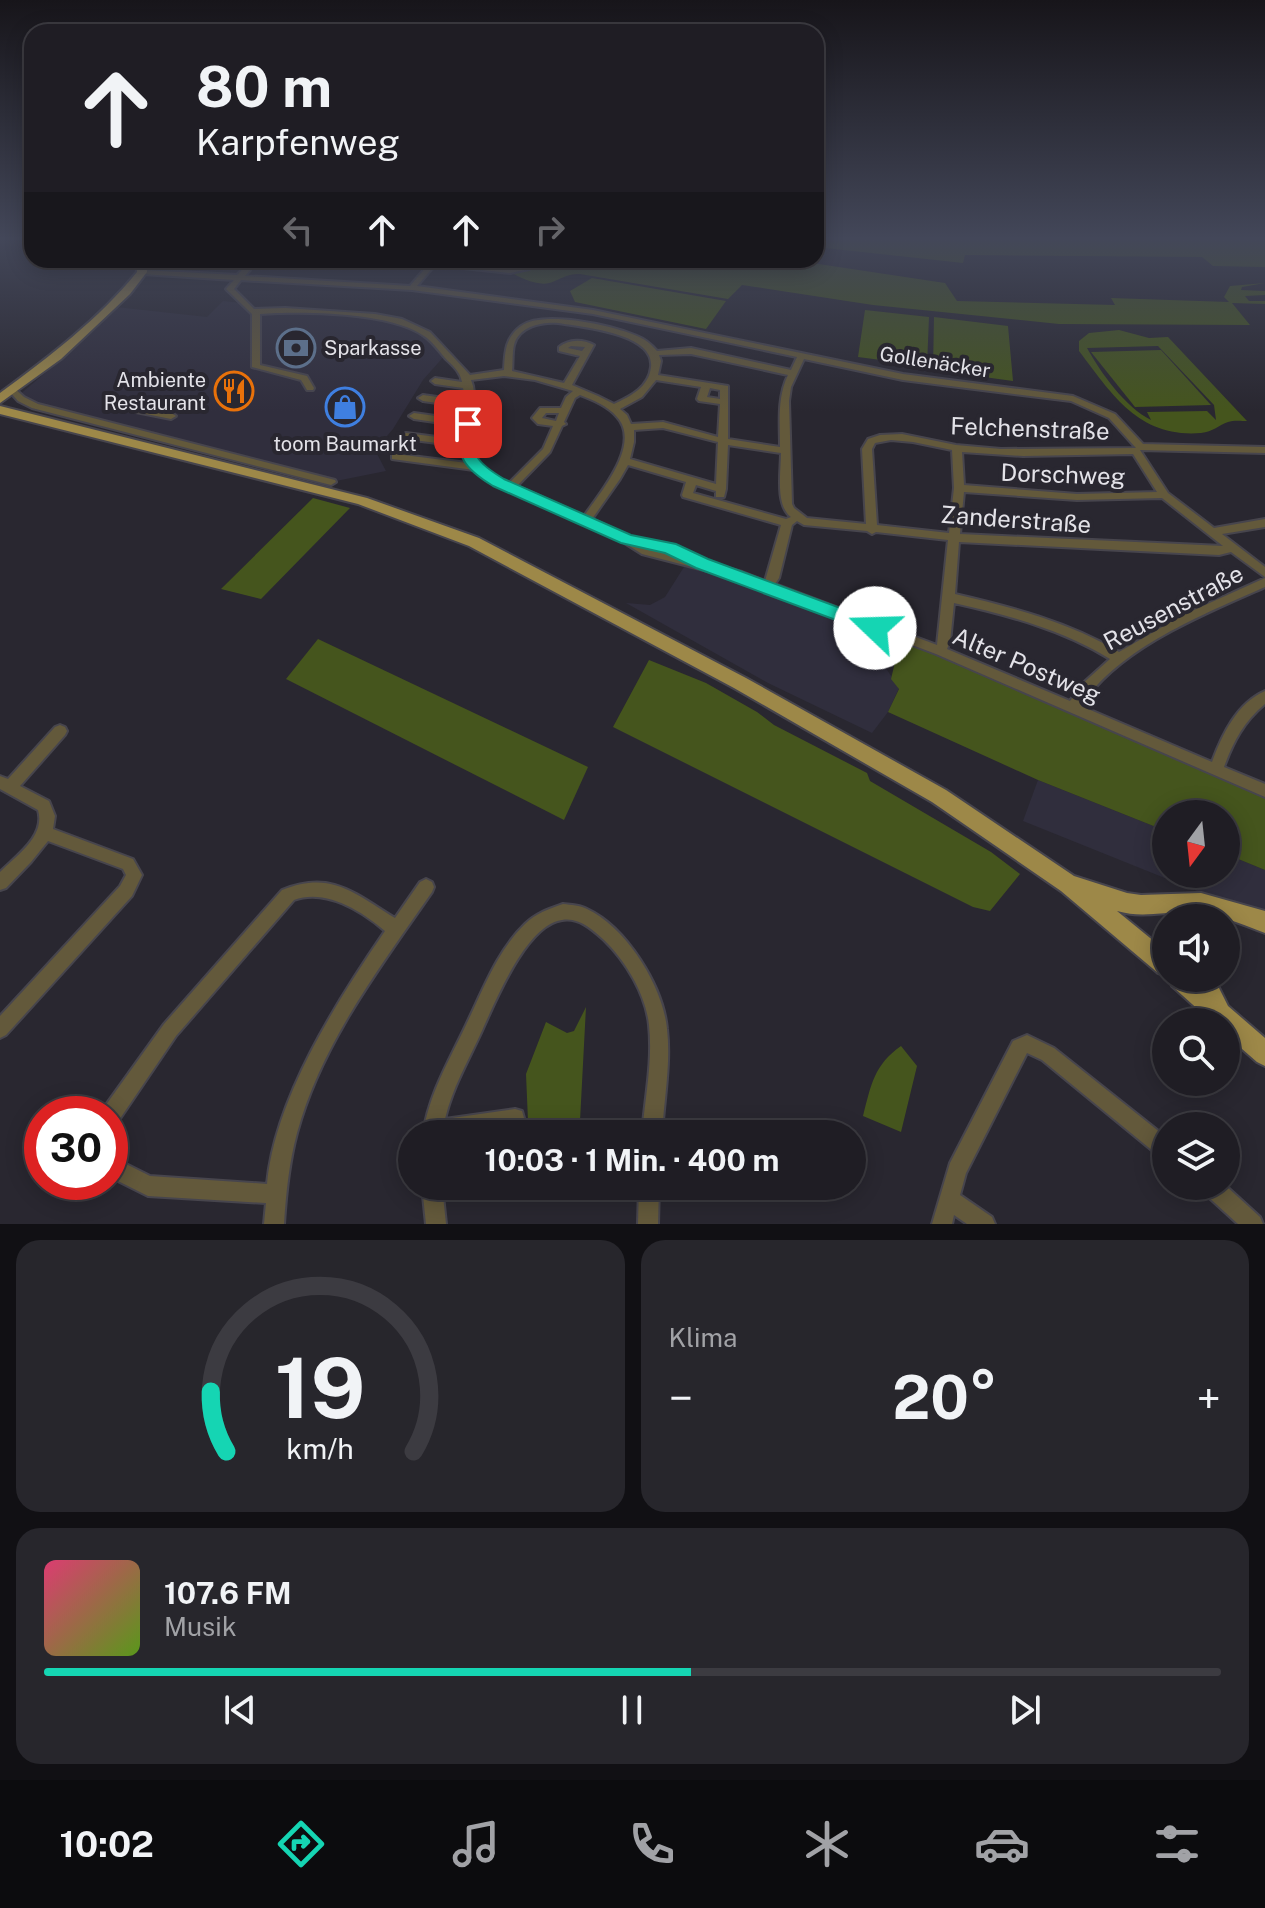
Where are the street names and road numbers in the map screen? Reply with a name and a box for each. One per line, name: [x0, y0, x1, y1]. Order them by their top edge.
street label: Gollenäcker: [878, 341, 992, 383]
street label: Felchenstraße: [950, 411, 1110, 445]
street label: Dorschweg: [1000, 458, 1126, 490]
street label: Zanderstraße: [940, 500, 1092, 538]
street label: Reusenstraße: [1098, 558, 1248, 656]
street label: Alter Postweg: [949, 621, 1105, 709]

